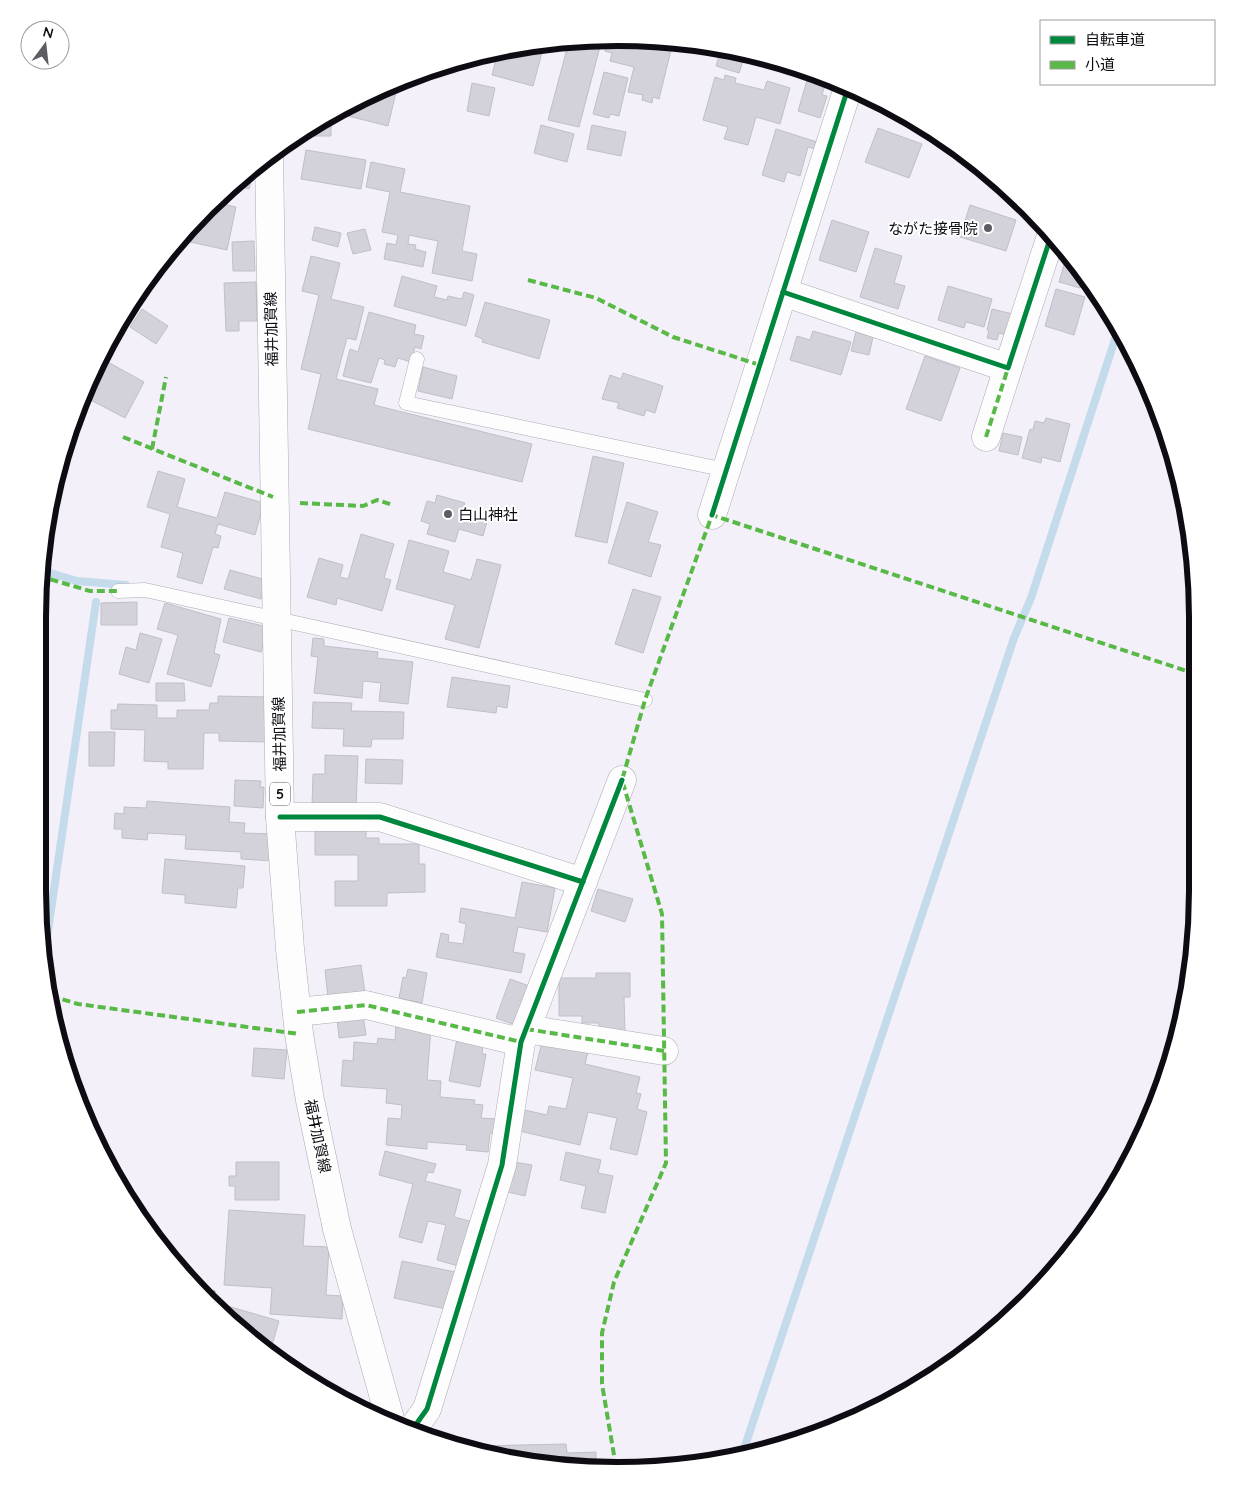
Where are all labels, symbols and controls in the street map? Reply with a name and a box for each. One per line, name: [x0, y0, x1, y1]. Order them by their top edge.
north arrow: [20, 20, 70, 70]
legend: [1040, 20, 1215, 85]
text: N: [41, 22, 56, 42]
text: 自転車道: [1085, 30, 1145, 49]
text: 小道: [1085, 55, 1115, 74]
place label: ながた接骨院: [888, 219, 978, 238]
marker: ながた接骨院: [982, 222, 994, 234]
street label: 福井加賀線: [261, 291, 281, 367]
place label: 白山神社: [458, 505, 518, 524]
marker: 白山神社: [442, 508, 454, 520]
street label: 福井加賀線: [269, 696, 289, 772]
road number: 5: [270, 782, 290, 806]
street label: 福井加賀線: [301, 1097, 335, 1175]

